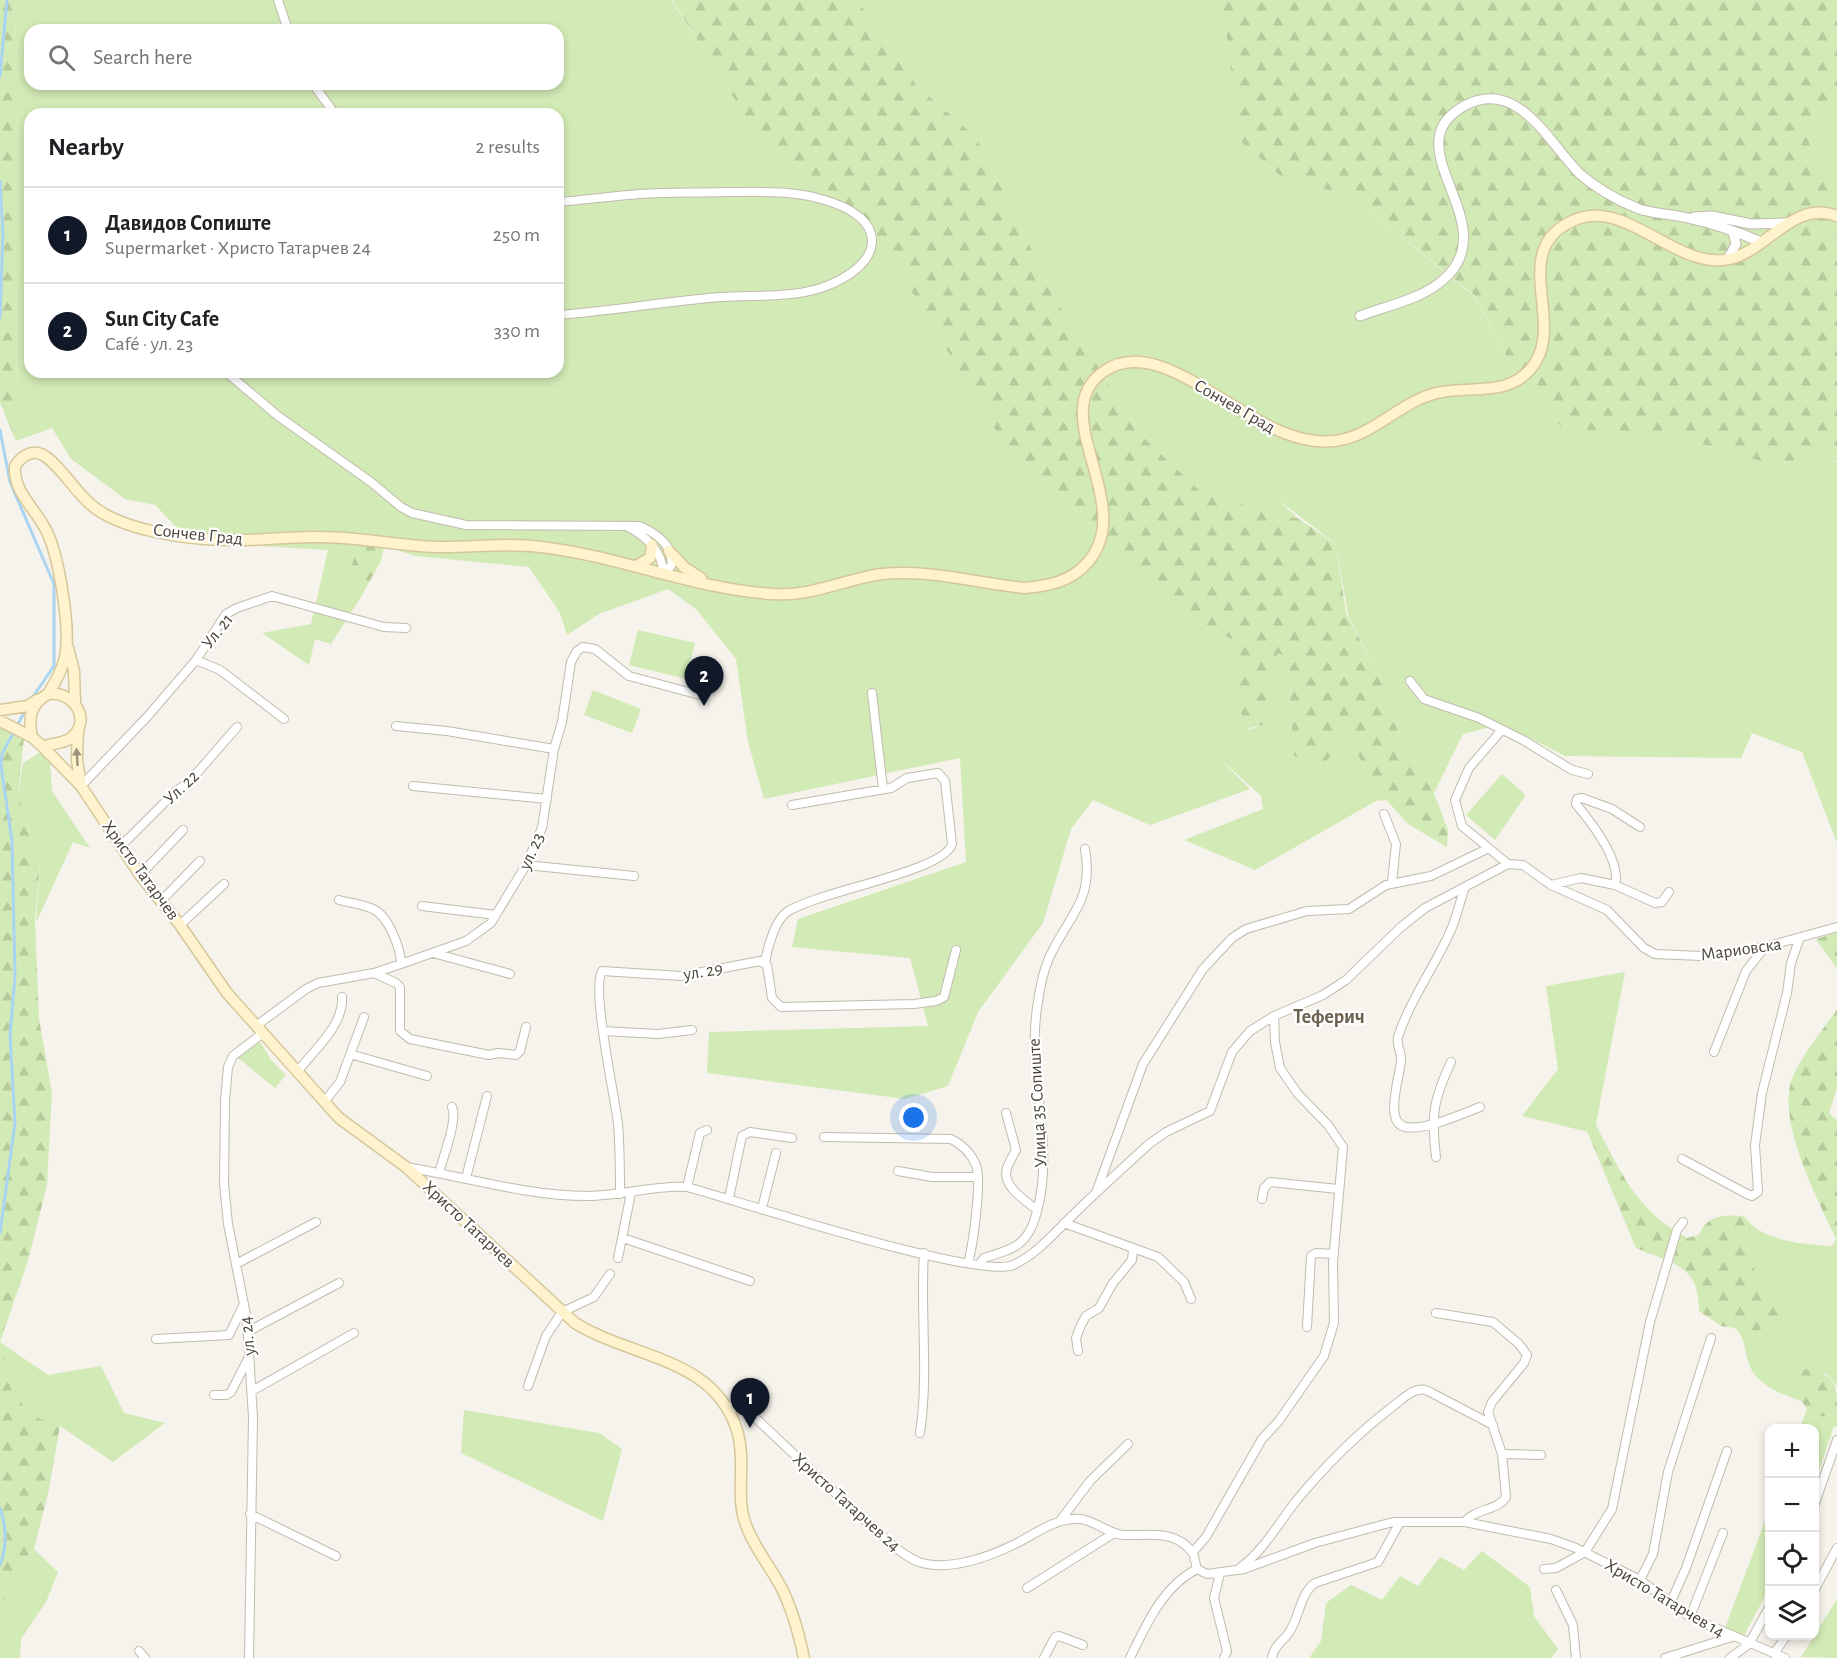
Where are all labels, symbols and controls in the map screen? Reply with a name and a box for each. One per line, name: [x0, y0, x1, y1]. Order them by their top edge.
search box: [24, 24, 564, 90]
icon: search: [45, 41, 78, 74]
text: Search here: [93, 46, 192, 68]
text: Nearby: [48, 134, 124, 160]
text: 2 results: [476, 137, 540, 157]
text: Давидов Сопиште: [105, 212, 271, 234]
text: 1: [64, 225, 71, 245]
text: 250 m: [493, 225, 540, 245]
text: Supermarket · Христо Татарчев 24: [105, 238, 371, 258]
text: Sun City Cafe: [105, 308, 219, 330]
text: 2: [63, 321, 72, 341]
text: 330 m: [494, 321, 540, 341]
text: Café · ул. 23: [105, 334, 193, 354]
street label: Сончев Град: [1191, 376, 1278, 437]
street label: Сончев Град: [152, 521, 244, 549]
street label: Ул. 21: [199, 611, 237, 653]
pin: 2: [684, 656, 724, 706]
one-way arrow: [73, 747, 82, 766]
street label: Ул. 22: [161, 767, 203, 808]
street label: Христо Татарчев: [98, 817, 182, 924]
street label: ул. 23: [515, 830, 548, 874]
street label: Мариовска: [1700, 935, 1783, 965]
street label: ул. 29: [681, 960, 724, 984]
district label: Теферич: [1293, 1007, 1365, 1027]
street label: Улица 35 Сопиште: [1026, 1038, 1050, 1168]
your location: [899, 1103, 928, 1132]
street label: Христо Татарчев: [419, 1178, 518, 1272]
street label: ул. 24: [237, 1315, 259, 1358]
pin: 1: [730, 1378, 770, 1428]
map controls: [1765, 1424, 1819, 1640]
button: +: [1765, 1424, 1819, 1478]
street label: Христо Татарчев 24: [789, 1450, 904, 1556]
button: −: [1765, 1478, 1819, 1532]
button: locate: [1765, 1532, 1819, 1586]
street label: Христо Татарчев 14: [1602, 1556, 1728, 1642]
button: layers: [1765, 1586, 1819, 1640]

